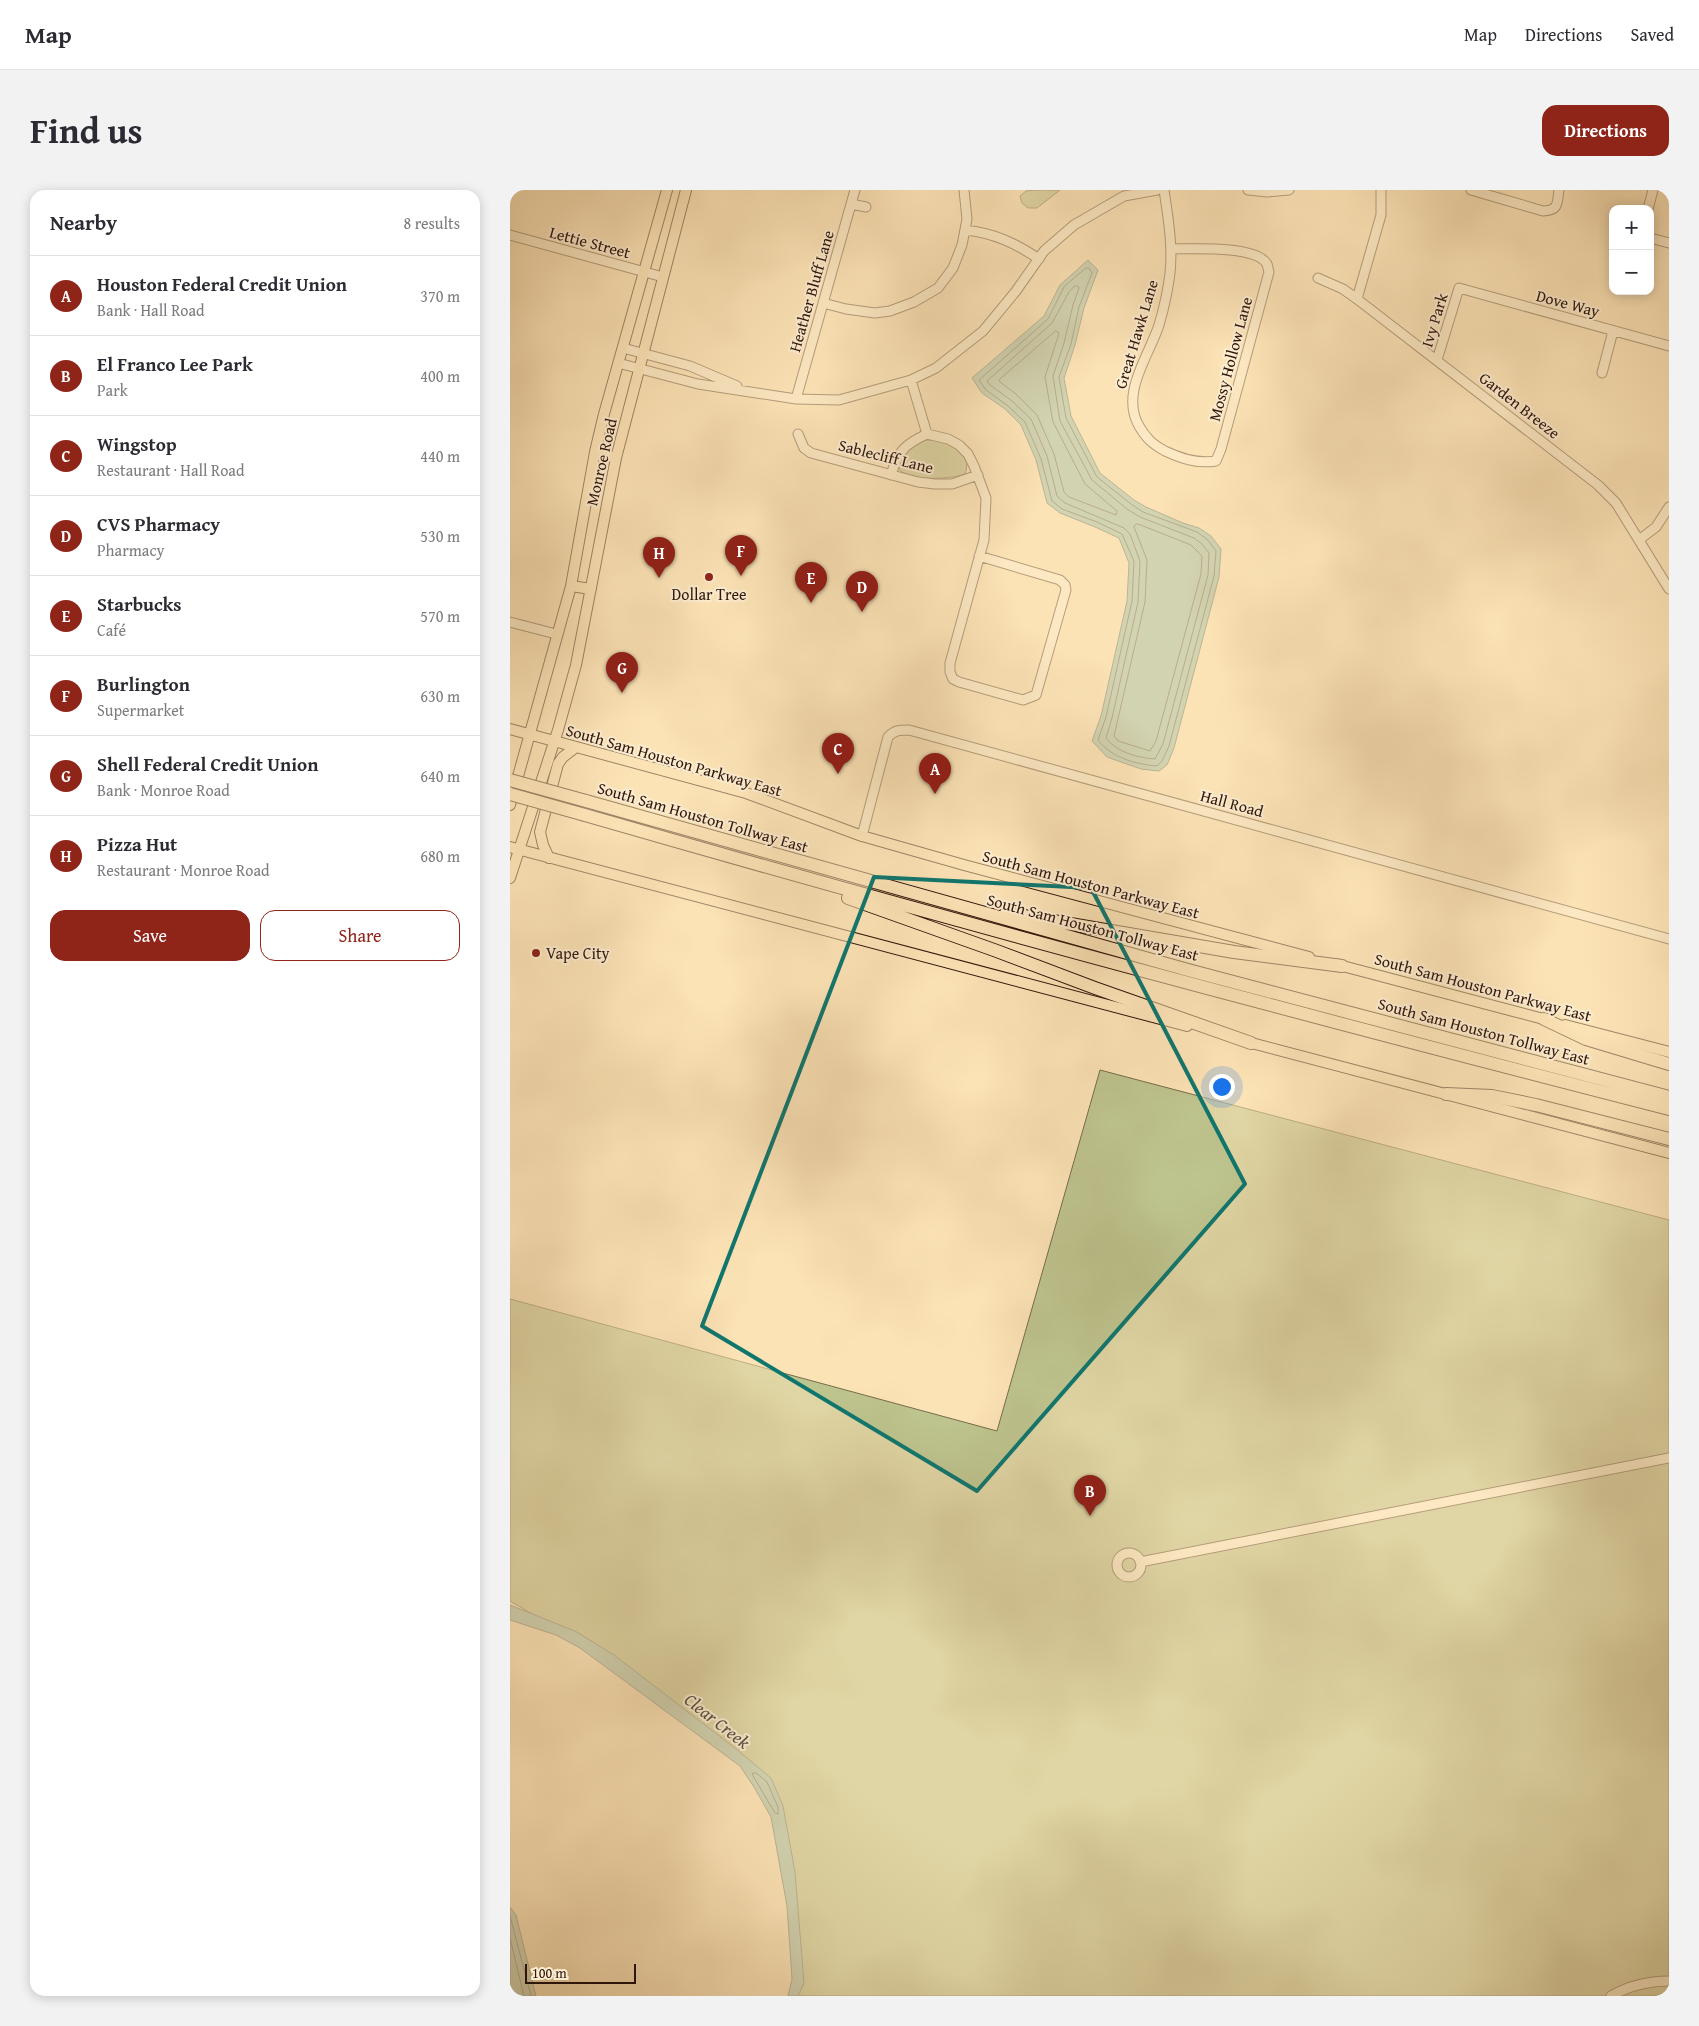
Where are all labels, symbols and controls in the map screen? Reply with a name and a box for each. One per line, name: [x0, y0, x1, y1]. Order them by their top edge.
text: Map: [25, 17, 72, 52]
text: Map: [1464, 21, 1497, 48]
text: Directions: [1525, 21, 1602, 48]
text: Saved: [1630, 21, 1674, 48]
text: Find us: [30, 105, 143, 156]
button: Directions: [1542, 105, 1669, 156]
map controls: [1609, 205, 1654, 295]
button: +: [1609, 205, 1654, 250]
text: Nearby: [50, 207, 117, 238]
text: 8 results: [403, 211, 460, 235]
street label: Lettie Street: [547, 220, 633, 264]
street label: Heather Bluff Lane: [782, 227, 840, 355]
button: −: [1609, 250, 1654, 295]
text: Houston Federal Credit Union: [97, 270, 347, 298]
street label: Great Hawk Lane: [1108, 277, 1164, 391]
street label: Dove Way: [1534, 283, 1602, 323]
text: A: [61, 284, 71, 308]
text: 370 m: [420, 284, 460, 308]
street label: Ivy Park: [1414, 289, 1454, 350]
street label: Mossy Hollow Lane: [1202, 294, 1258, 424]
text: Bank · Hall Road: [97, 298, 205, 322]
text: El Franco Lee Park: [97, 350, 253, 378]
text: B: [61, 364, 71, 388]
text: 400 m: [420, 364, 460, 388]
street label: Garden Breeze: [1474, 366, 1566, 444]
text: Park: [97, 378, 128, 402]
street label: Monroe Road: [579, 415, 623, 508]
text: Wingstop: [97, 430, 177, 458]
street label: Sablecliff Lane: [836, 433, 936, 479]
text: C: [61, 444, 71, 468]
text: 440 m: [420, 444, 460, 468]
text: Restaurant · Hall Road: [97, 458, 244, 482]
text: CVS Pharmacy: [97, 510, 220, 538]
text: D: [61, 524, 71, 548]
text: 530 m: [420, 524, 460, 548]
pin: F: [725, 535, 757, 576]
pin: H: [643, 537, 675, 578]
text: Pharmacy: [97, 538, 164, 562]
pin: E: [795, 562, 827, 603]
marker: Dollar Tree: [703, 571, 715, 583]
pin: D: [846, 571, 878, 612]
place label: Dollar Tree: [672, 582, 746, 606]
text: Starbucks: [97, 590, 181, 618]
text: E: [62, 604, 70, 628]
text: 570 m: [420, 604, 460, 628]
text: Café: [97, 618, 126, 642]
pin: G: [606, 652, 638, 693]
text: Burlington: [97, 670, 190, 698]
text: F: [62, 684, 70, 708]
text: 630 m: [420, 684, 460, 708]
text: Supermarket: [97, 698, 184, 722]
street label: South Sam Houston Parkway East: [563, 718, 785, 802]
pin: C: [822, 733, 854, 774]
text: Shell Federal Credit Union: [97, 750, 318, 778]
pin: A: [919, 753, 951, 794]
text: G: [61, 764, 71, 788]
text: 640 m: [420, 764, 460, 788]
street label: South Sam Houston Tollway East: [595, 775, 812, 859]
text: Bank · Monroe Road: [97, 778, 230, 802]
street label: Hall Road: [1198, 783, 1267, 823]
text: Pizza Hut: [97, 830, 177, 858]
street label: South Sam Houston Parkway East: [980, 843, 1202, 925]
text: H: [60, 844, 72, 868]
text: 680 m: [420, 844, 460, 868]
text: Restaurant · Monroe Road: [97, 858, 270, 882]
street label: South Sam Houston Tollway East: [985, 887, 1202, 967]
button: Save: [50, 910, 250, 961]
button: Share: [260, 910, 460, 961]
place label: Vape City: [546, 941, 610, 965]
street label: South Sam Houston Parkway East: [1372, 946, 1594, 1028]
marker: Vape City: [530, 947, 542, 959]
street label: South Sam Houston Tollway East: [1376, 991, 1593, 1071]
your location: [1209, 1074, 1235, 1100]
pin: B: [1074, 1475, 1106, 1516]
water label: Clear Creek: [679, 1686, 757, 1755]
scale bar: [525, 1961, 636, 1984]
text: 100 m: [532, 1963, 567, 1983]

